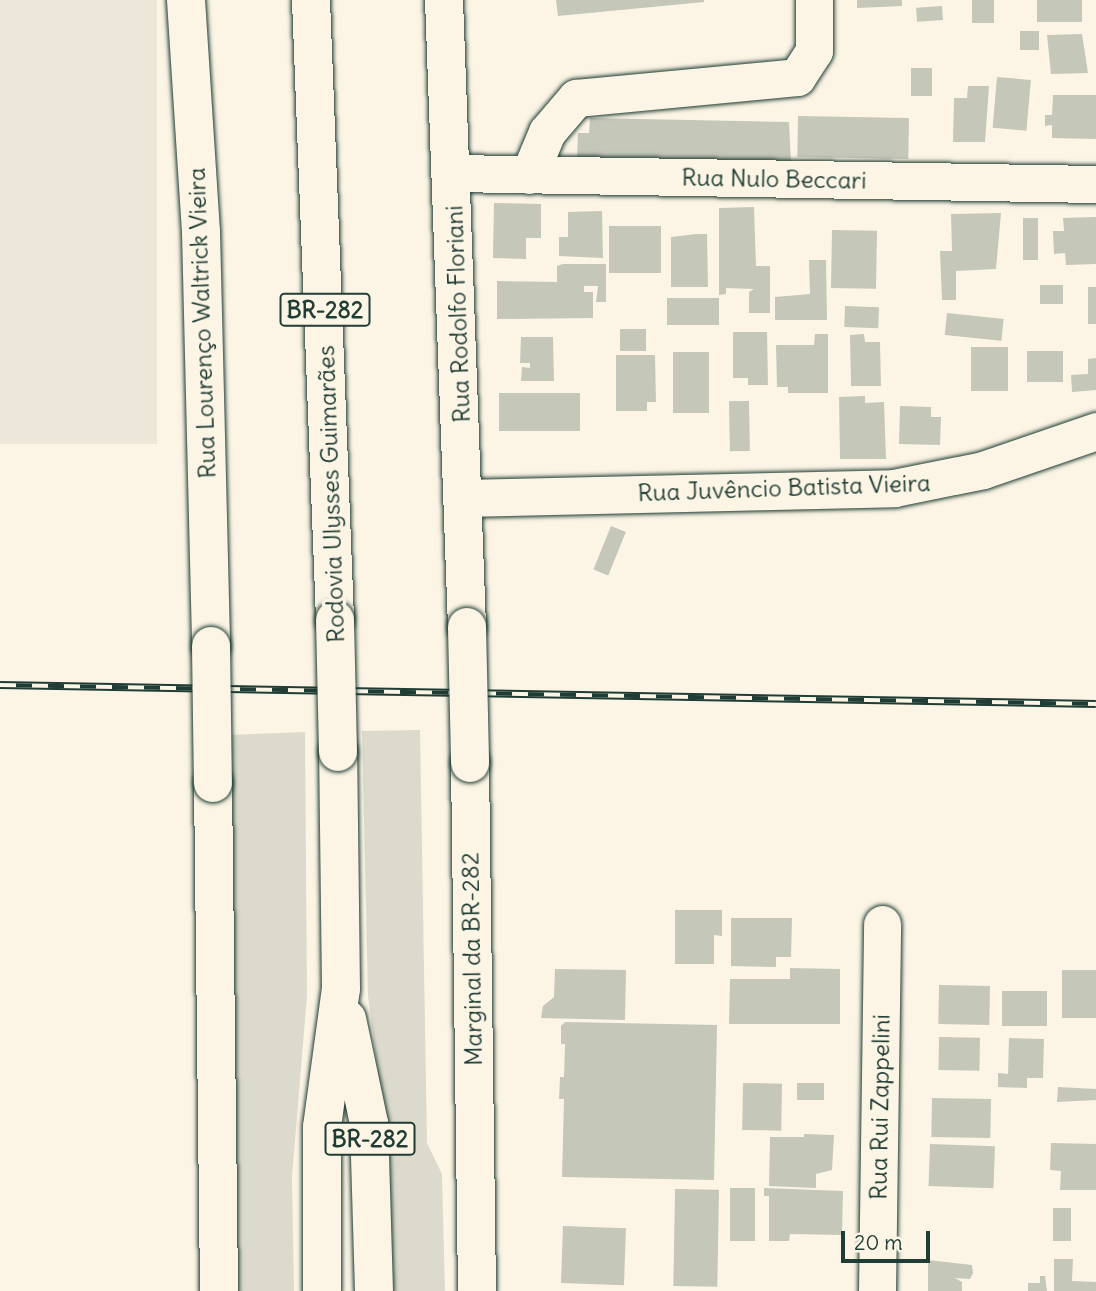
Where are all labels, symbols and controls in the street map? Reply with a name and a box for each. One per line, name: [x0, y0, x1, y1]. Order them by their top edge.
street label: Rua Nulo Beccari: [681, 163, 867, 195]
street label: Rua Lourenço Waltrick Vieira: [182, 167, 222, 479]
street label: Rua Rodolfo Floriani: [440, 205, 476, 423]
road number: BR-282: [280, 290, 370, 330]
street label: Rodovia Ulysses Guimarães: [311, 345, 351, 643]
street label: Rua Juvêncio Batista Vieira: [637, 468, 931, 508]
street label: Marginal da BR-282: [456, 852, 488, 1066]
street label: Rua Rui Zappelini: [864, 1014, 896, 1200]
road number: BR-282: [324, 1120, 416, 1158]
scale bar: [844, 1218, 933, 1262]
text: 20 m: [854, 1229, 903, 1256]

